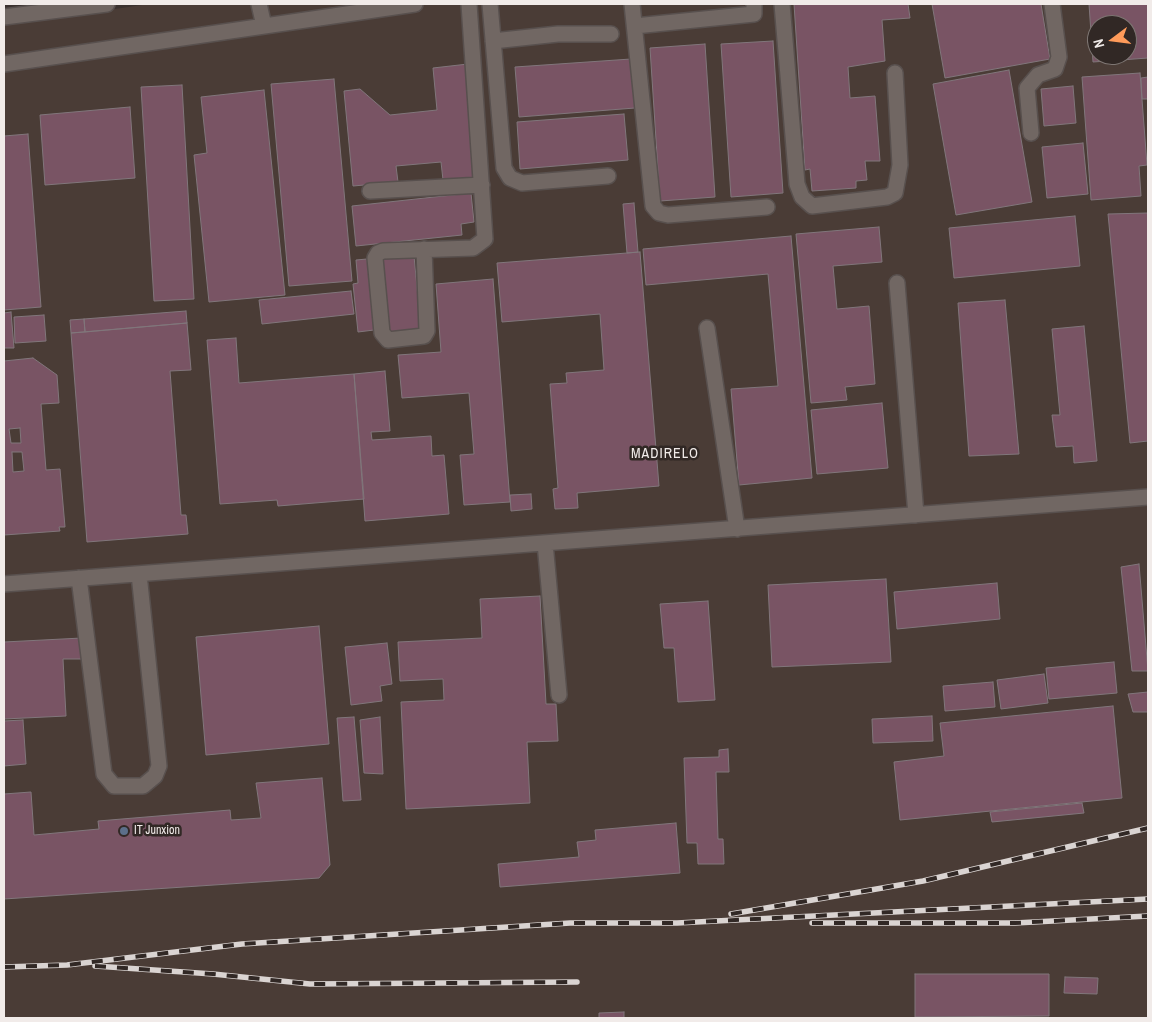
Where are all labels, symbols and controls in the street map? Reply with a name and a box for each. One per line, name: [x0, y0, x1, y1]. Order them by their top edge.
north arrow: [1087, 15, 1137, 65]
text: N: [1089, 37, 1108, 50]
district label: MADIRELO: [630, 446, 700, 462]
place label: IT Junxion: [134, 824, 180, 838]
marker: IT Junxion: [118, 825, 130, 837]

